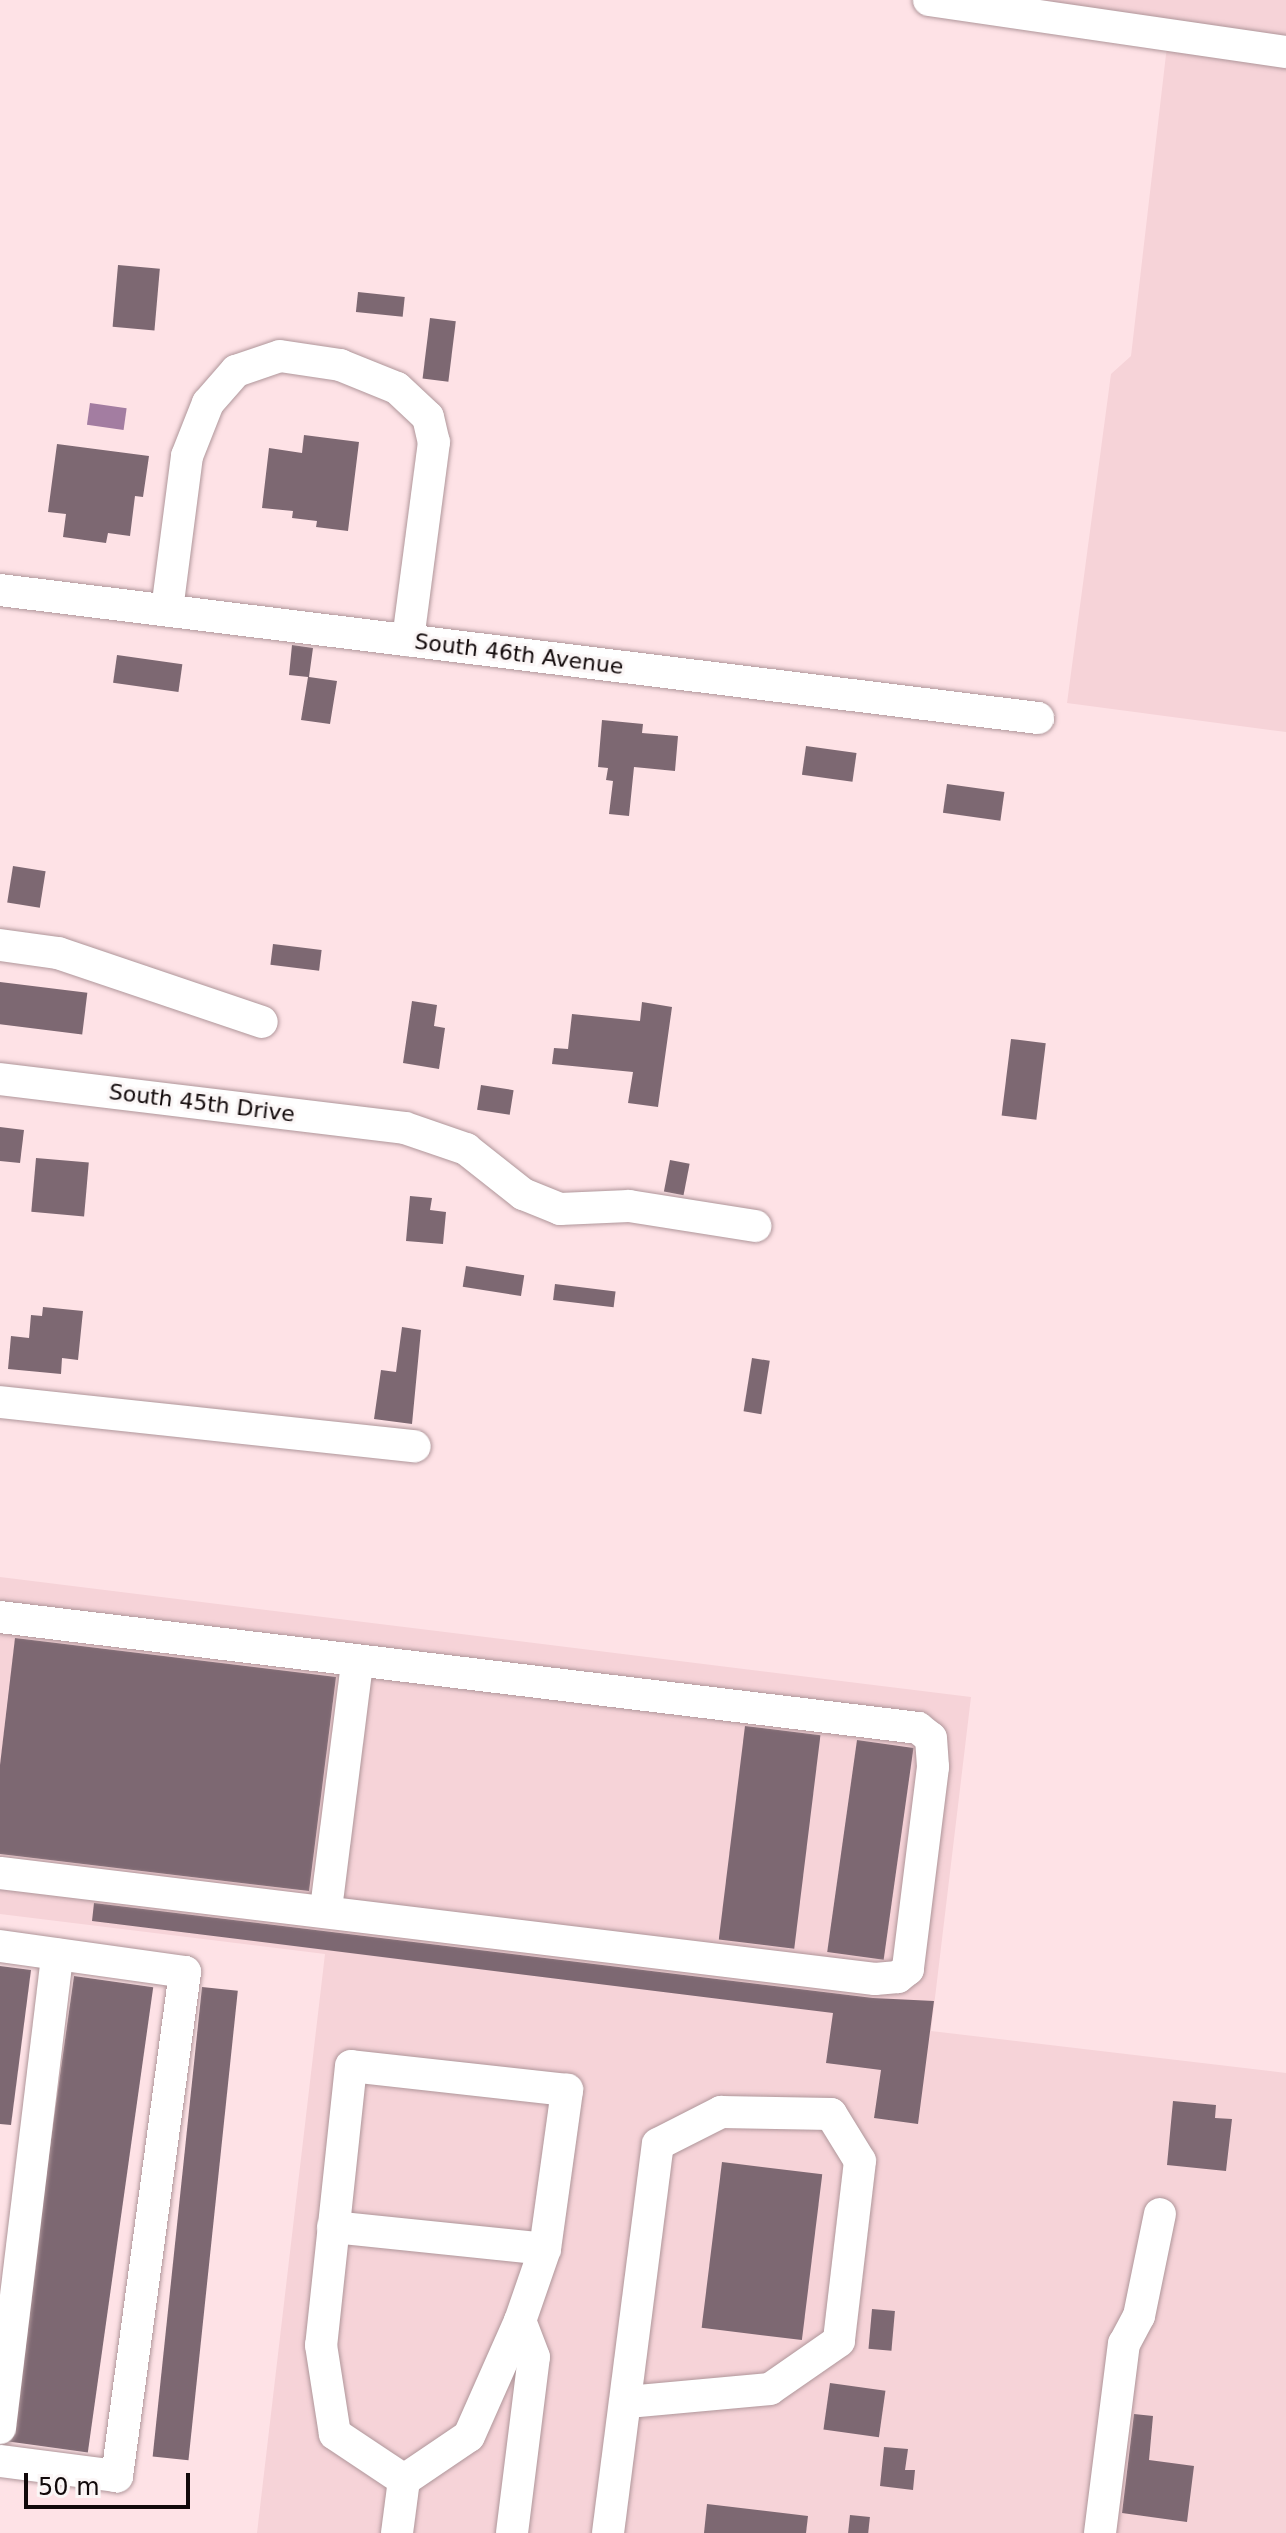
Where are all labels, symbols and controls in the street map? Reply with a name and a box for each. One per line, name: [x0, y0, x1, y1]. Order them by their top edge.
street label: South 46th Avenue: [413, 628, 625, 680]
street label: South 45th Drive: [108, 1078, 296, 1128]
scale bar: [28, 2457, 194, 2507]
text: 50 m: [38, 2473, 100, 2501]

